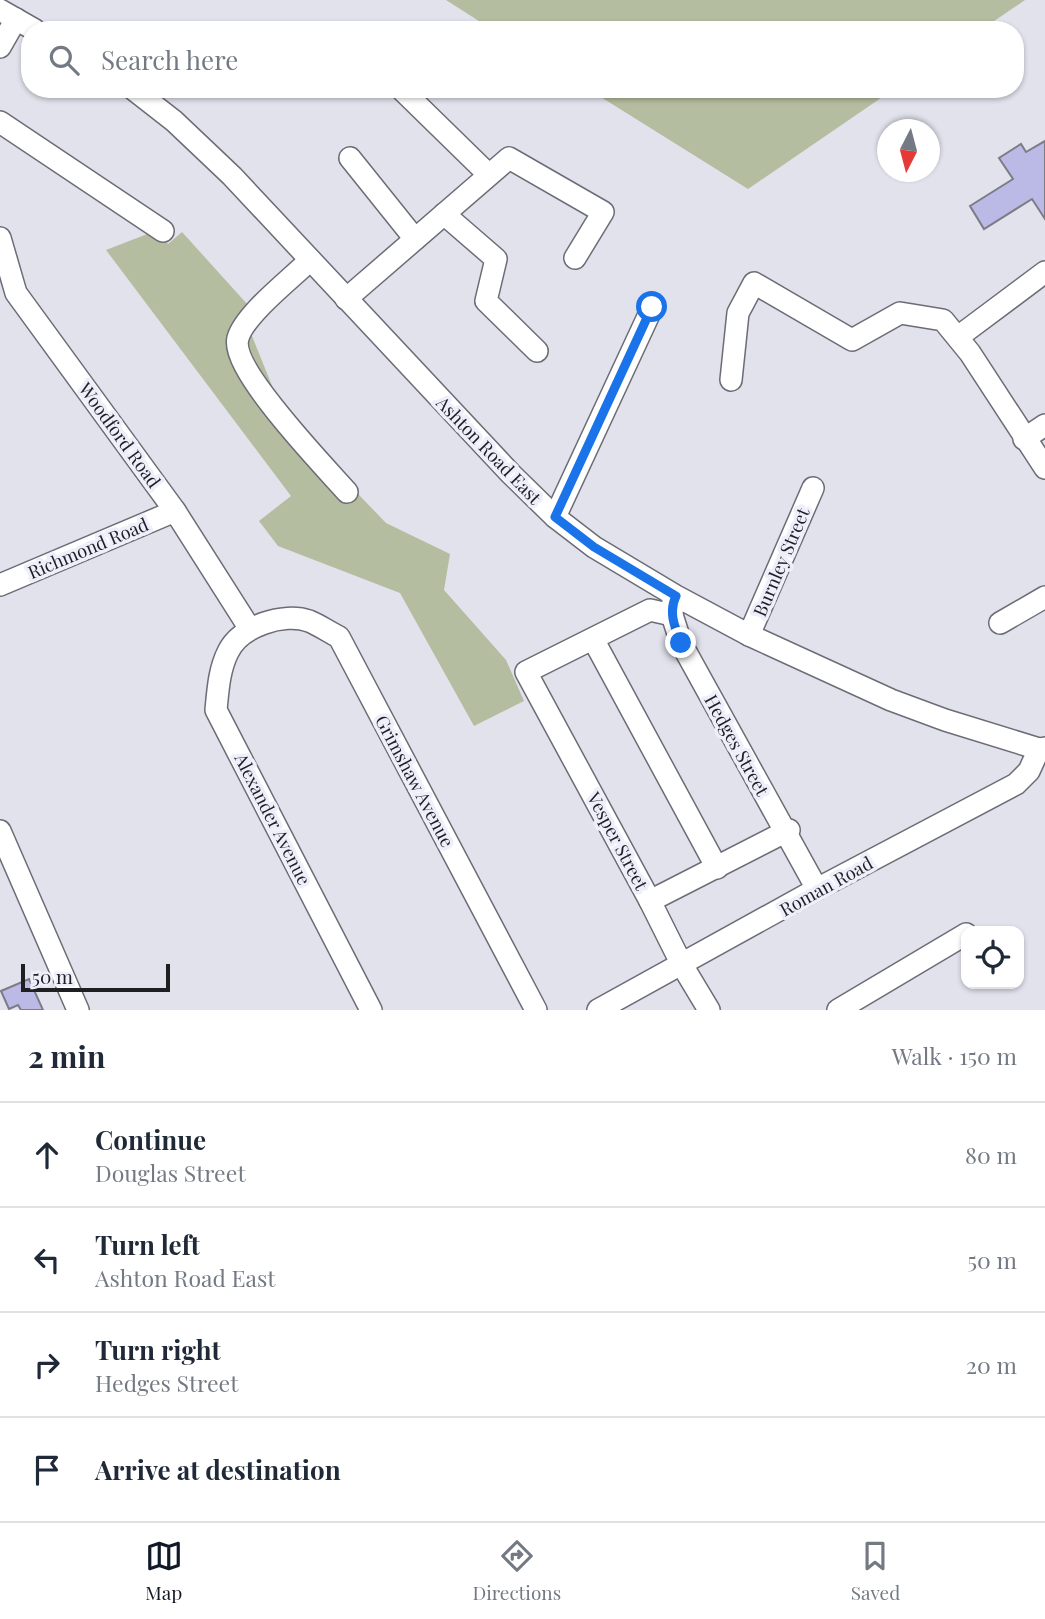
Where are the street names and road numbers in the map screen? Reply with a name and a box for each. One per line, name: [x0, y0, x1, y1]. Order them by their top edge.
street label: Woodford Road: [73, 377, 167, 493]
street label: Ashton Road East: [431, 390, 547, 510]
street label: Burnley Street: [747, 503, 815, 620]
street label: Richmond Road: [24, 512, 152, 584]
street label: Hedges Street: [699, 690, 775, 800]
street label: Grimshaw Avenue: [370, 711, 460, 851]
street label: Alexander Avenue: [229, 748, 317, 889]
street label: Vesper Street: [582, 787, 654, 895]
street label: Roman Road: [775, 850, 877, 921]

